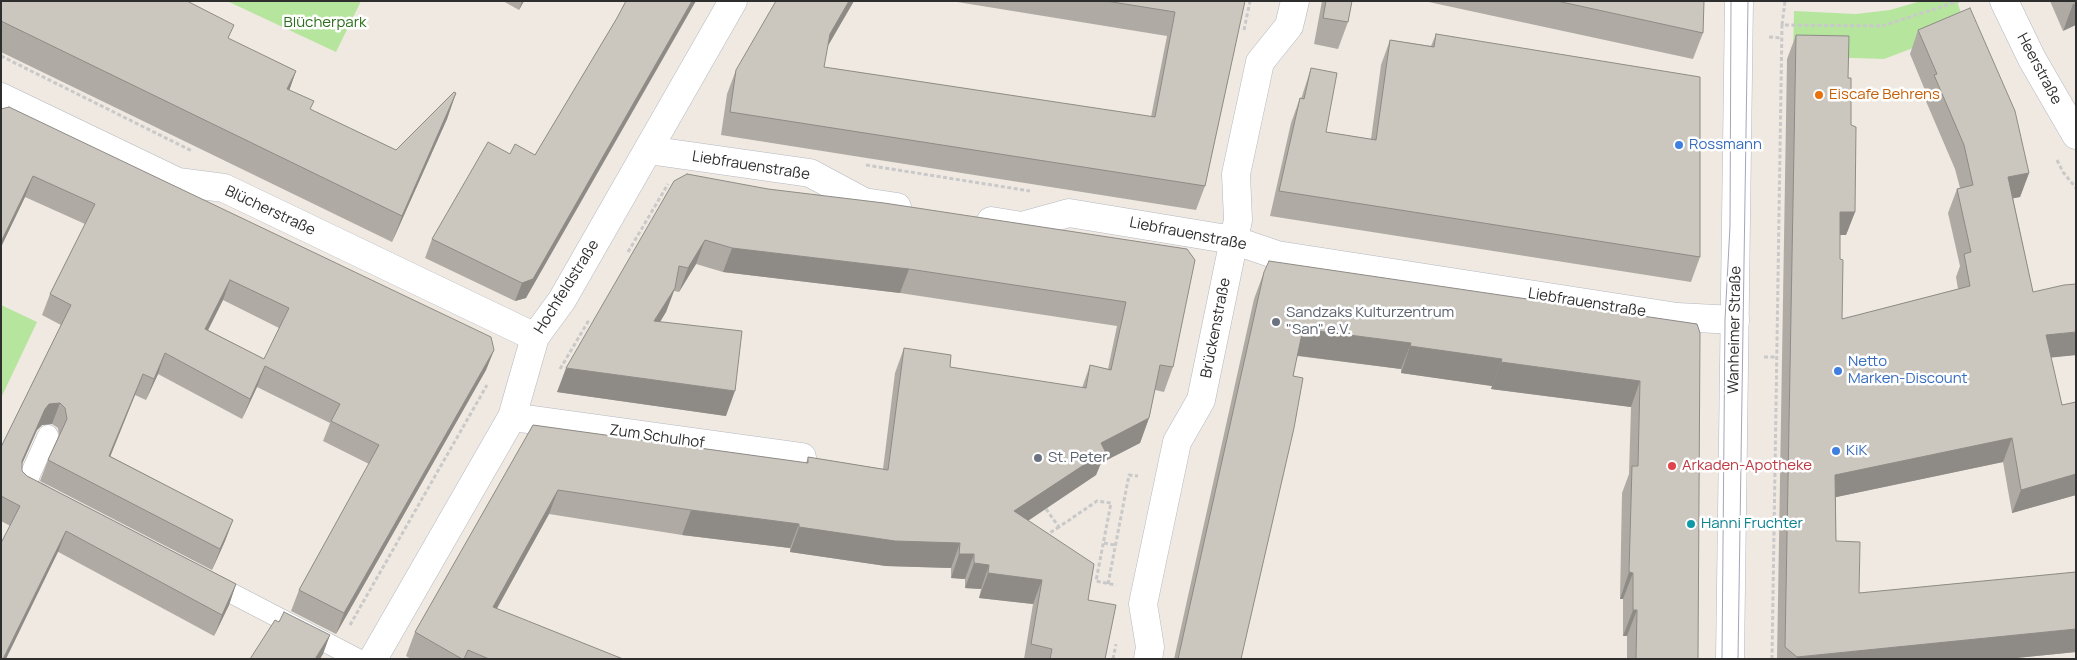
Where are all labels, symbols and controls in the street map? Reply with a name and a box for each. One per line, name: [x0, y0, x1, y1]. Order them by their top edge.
park label: Blücherpark: [283, 14, 367, 32]
street label: Heerstraße: [2013, 30, 2065, 108]
place label: Eiscafe Behrens: [1829, 86, 1940, 104]
marker: Eiscafe Behrens: [1813, 89, 1825, 101]
place label: Rossmann: [1689, 136, 1762, 154]
marker: Rossmann: [1673, 139, 1685, 151]
street label: Liebfrauenstraße: [691, 148, 811, 184]
street label: Blücherstraße: [222, 182, 318, 240]
street label: Liebfrauenstraße: [1128, 214, 1248, 254]
street label: Hochfeldstraße: [531, 237, 603, 337]
street label: Wanheimer Straße: [1725, 266, 1745, 394]
street label: Brückenstraße: [1197, 276, 1235, 380]
street label: Liebfrauenstraße: [1527, 285, 1647, 321]
place label: Sandzaks Kulturzentrum "San" e.V.: [1286, 304, 1454, 339]
marker: Sandzaks Kulturzentrum "San" e.V.: [1270, 316, 1282, 328]
place label: Netto Marken-Discount: [1848, 353, 1968, 388]
marker: Netto Marken-Discount: [1832, 365, 1844, 377]
street label: Zum Schulhof: [608, 421, 706, 453]
place label: KiK: [1846, 442, 1867, 460]
marker: KiK: [1830, 445, 1842, 457]
place label: St. Peter: [1048, 449, 1108, 467]
marker: St. Peter: [1032, 452, 1044, 464]
place label: Arkaden-Apotheke: [1682, 457, 1812, 475]
marker: Arkaden-Apotheke: [1666, 460, 1678, 472]
place label: Hanni Fruchter: [1701, 515, 1803, 533]
marker: Hanni Fruchter: [1685, 518, 1697, 530]

